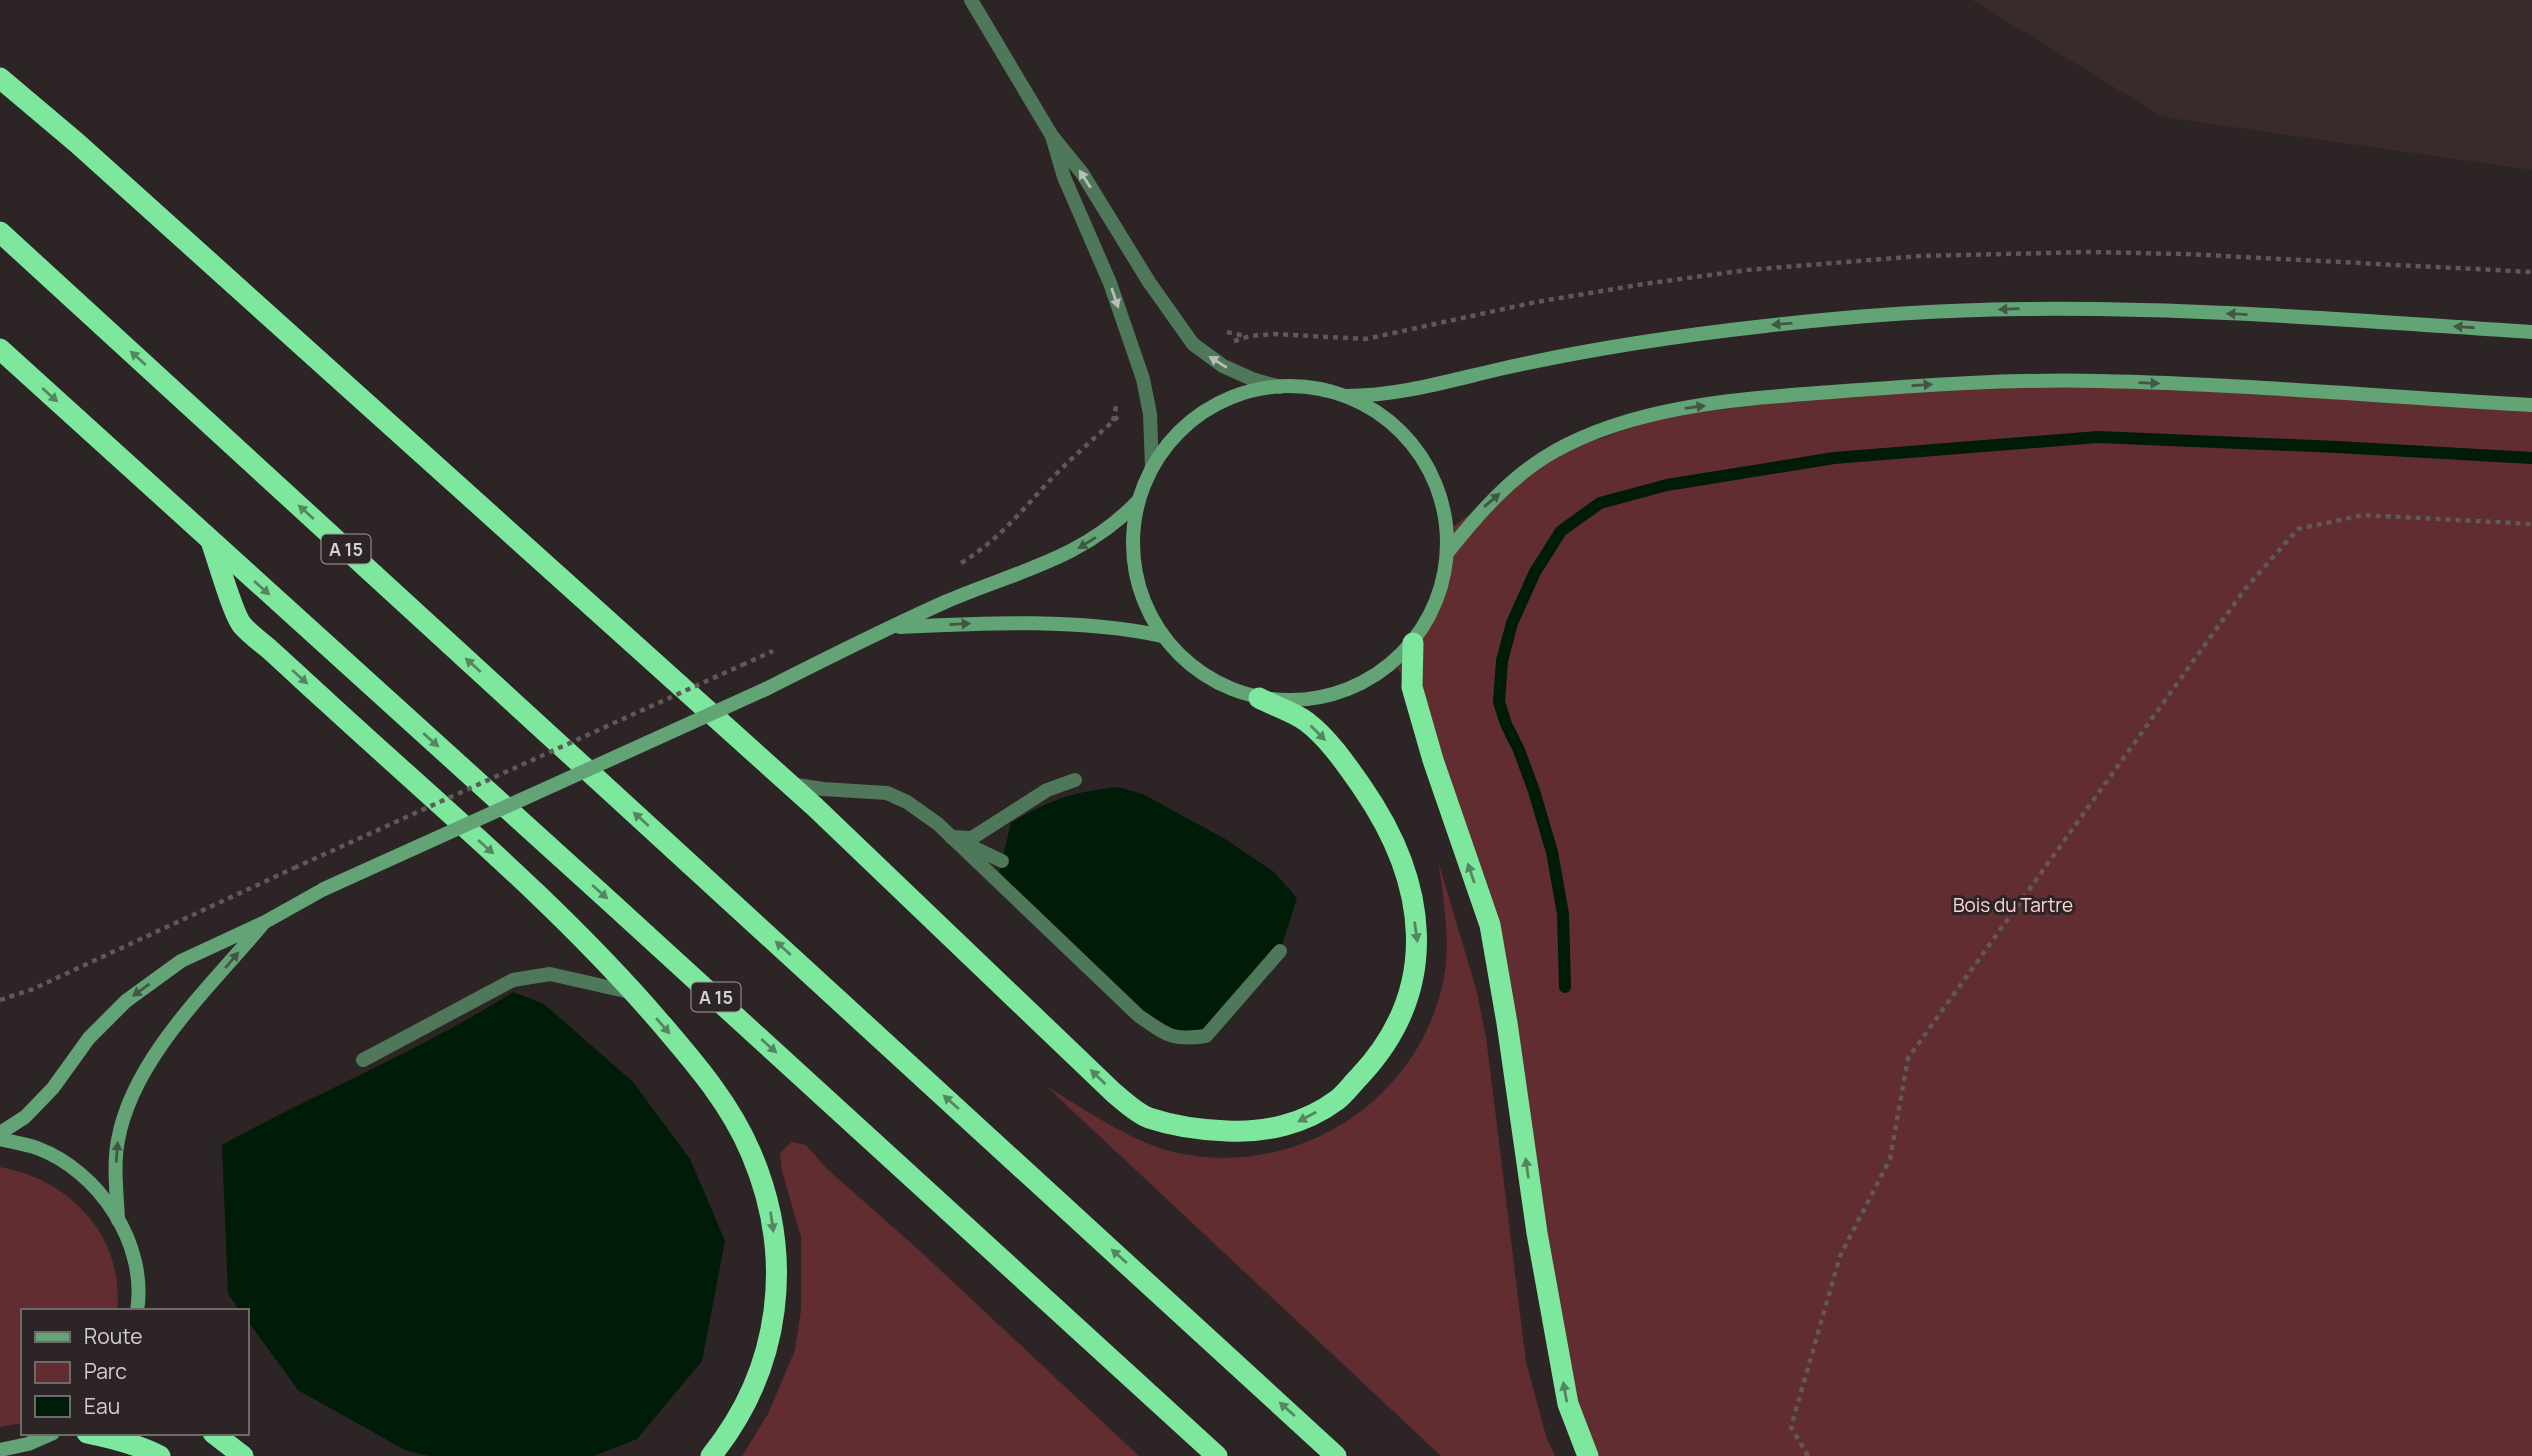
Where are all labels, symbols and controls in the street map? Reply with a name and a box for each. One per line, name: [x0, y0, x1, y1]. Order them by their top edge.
one-way arrow: [1078, 170, 1092, 188]
one-way arrow: [1110, 287, 1121, 308]
one-way arrow: [1998, 304, 2020, 315]
one-way arrow: [2226, 308, 2248, 319]
one-way arrow: [1771, 319, 1793, 330]
one-way arrow: [2453, 322, 2475, 333]
one-way arrow: [129, 350, 147, 366]
one-way arrow: [1208, 355, 1227, 368]
one-way arrow: [2138, 377, 2160, 388]
one-way arrow: [1911, 379, 1933, 390]
one-way arrow: [41, 386, 58, 402]
one-way arrow: [1684, 402, 1706, 413]
one-way arrow: [1483, 492, 1501, 508]
one-way arrow: [298, 504, 315, 520]
road number: A 15: [322, 534, 370, 564]
one-way arrow: [1077, 536, 1097, 549]
one-way arrow: [254, 580, 271, 595]
one-way arrow: [949, 619, 971, 630]
one-way arrow: [465, 658, 482, 673]
one-way arrow: [291, 669, 308, 685]
one-way arrow: [1309, 724, 1325, 741]
one-way arrow: [423, 732, 440, 747]
one-way arrow: [633, 811, 650, 827]
one-way arrow: [477, 839, 494, 855]
one-way arrow: [1465, 862, 1476, 883]
one-way arrow: [591, 884, 608, 900]
park label: Bois du Tartre: [1953, 892, 2073, 918]
one-way arrow: [1411, 921, 1422, 943]
one-way arrow: [775, 941, 792, 957]
one-way arrow: [224, 952, 239, 969]
one-way arrow: [133, 982, 151, 997]
road number: A 15: [692, 982, 740, 1012]
one-way arrow: [655, 1017, 671, 1035]
one-way arrow: [760, 1037, 777, 1053]
one-way arrow: [1089, 1069, 1106, 1086]
one-way arrow: [942, 1094, 960, 1110]
one-way arrow: [1297, 1111, 1317, 1123]
one-way arrow: [112, 1140, 123, 1162]
one-way arrow: [1522, 1157, 1533, 1179]
one-way arrow: [767, 1211, 778, 1233]
one-way arrow: [1111, 1248, 1128, 1264]
legend: [21, 1309, 248, 1435]
text: Route: [84, 1322, 142, 1350]
text: Parc: [84, 1357, 127, 1385]
one-way arrow: [1560, 1381, 1571, 1403]
text: Eau: [84, 1392, 120, 1420]
one-way arrow: [1278, 1401, 1296, 1417]

